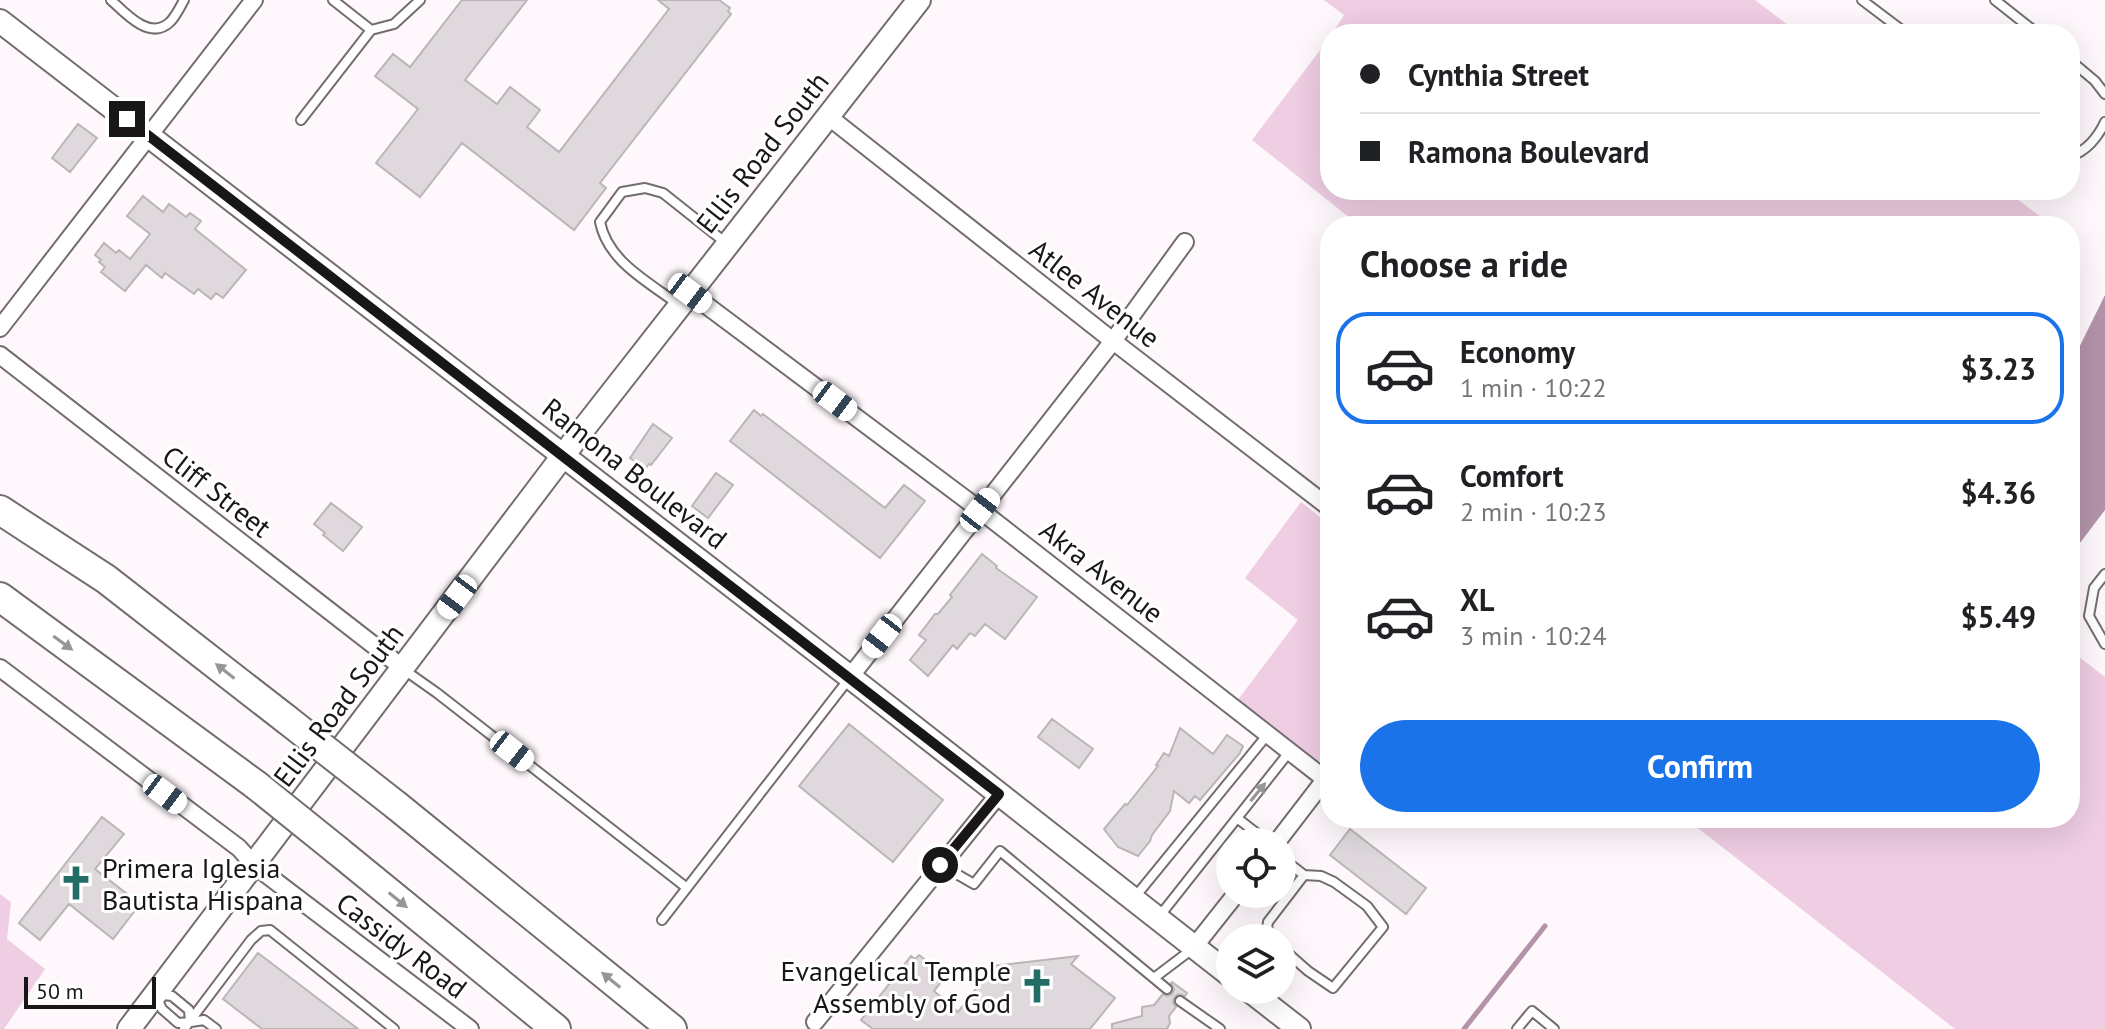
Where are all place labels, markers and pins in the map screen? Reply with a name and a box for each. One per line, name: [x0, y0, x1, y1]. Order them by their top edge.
place label: Primera Iglesia Bautista Hispana: [102, 849, 303, 918]
church icon: Primera Iglesia Bautista Hispana: [57, 864, 95, 902]
place label: Evangelical Temple Assembly of God: [781, 952, 1011, 1021]
church icon: Evangelical Temple Assembly of God: [1018, 967, 1056, 1005]

